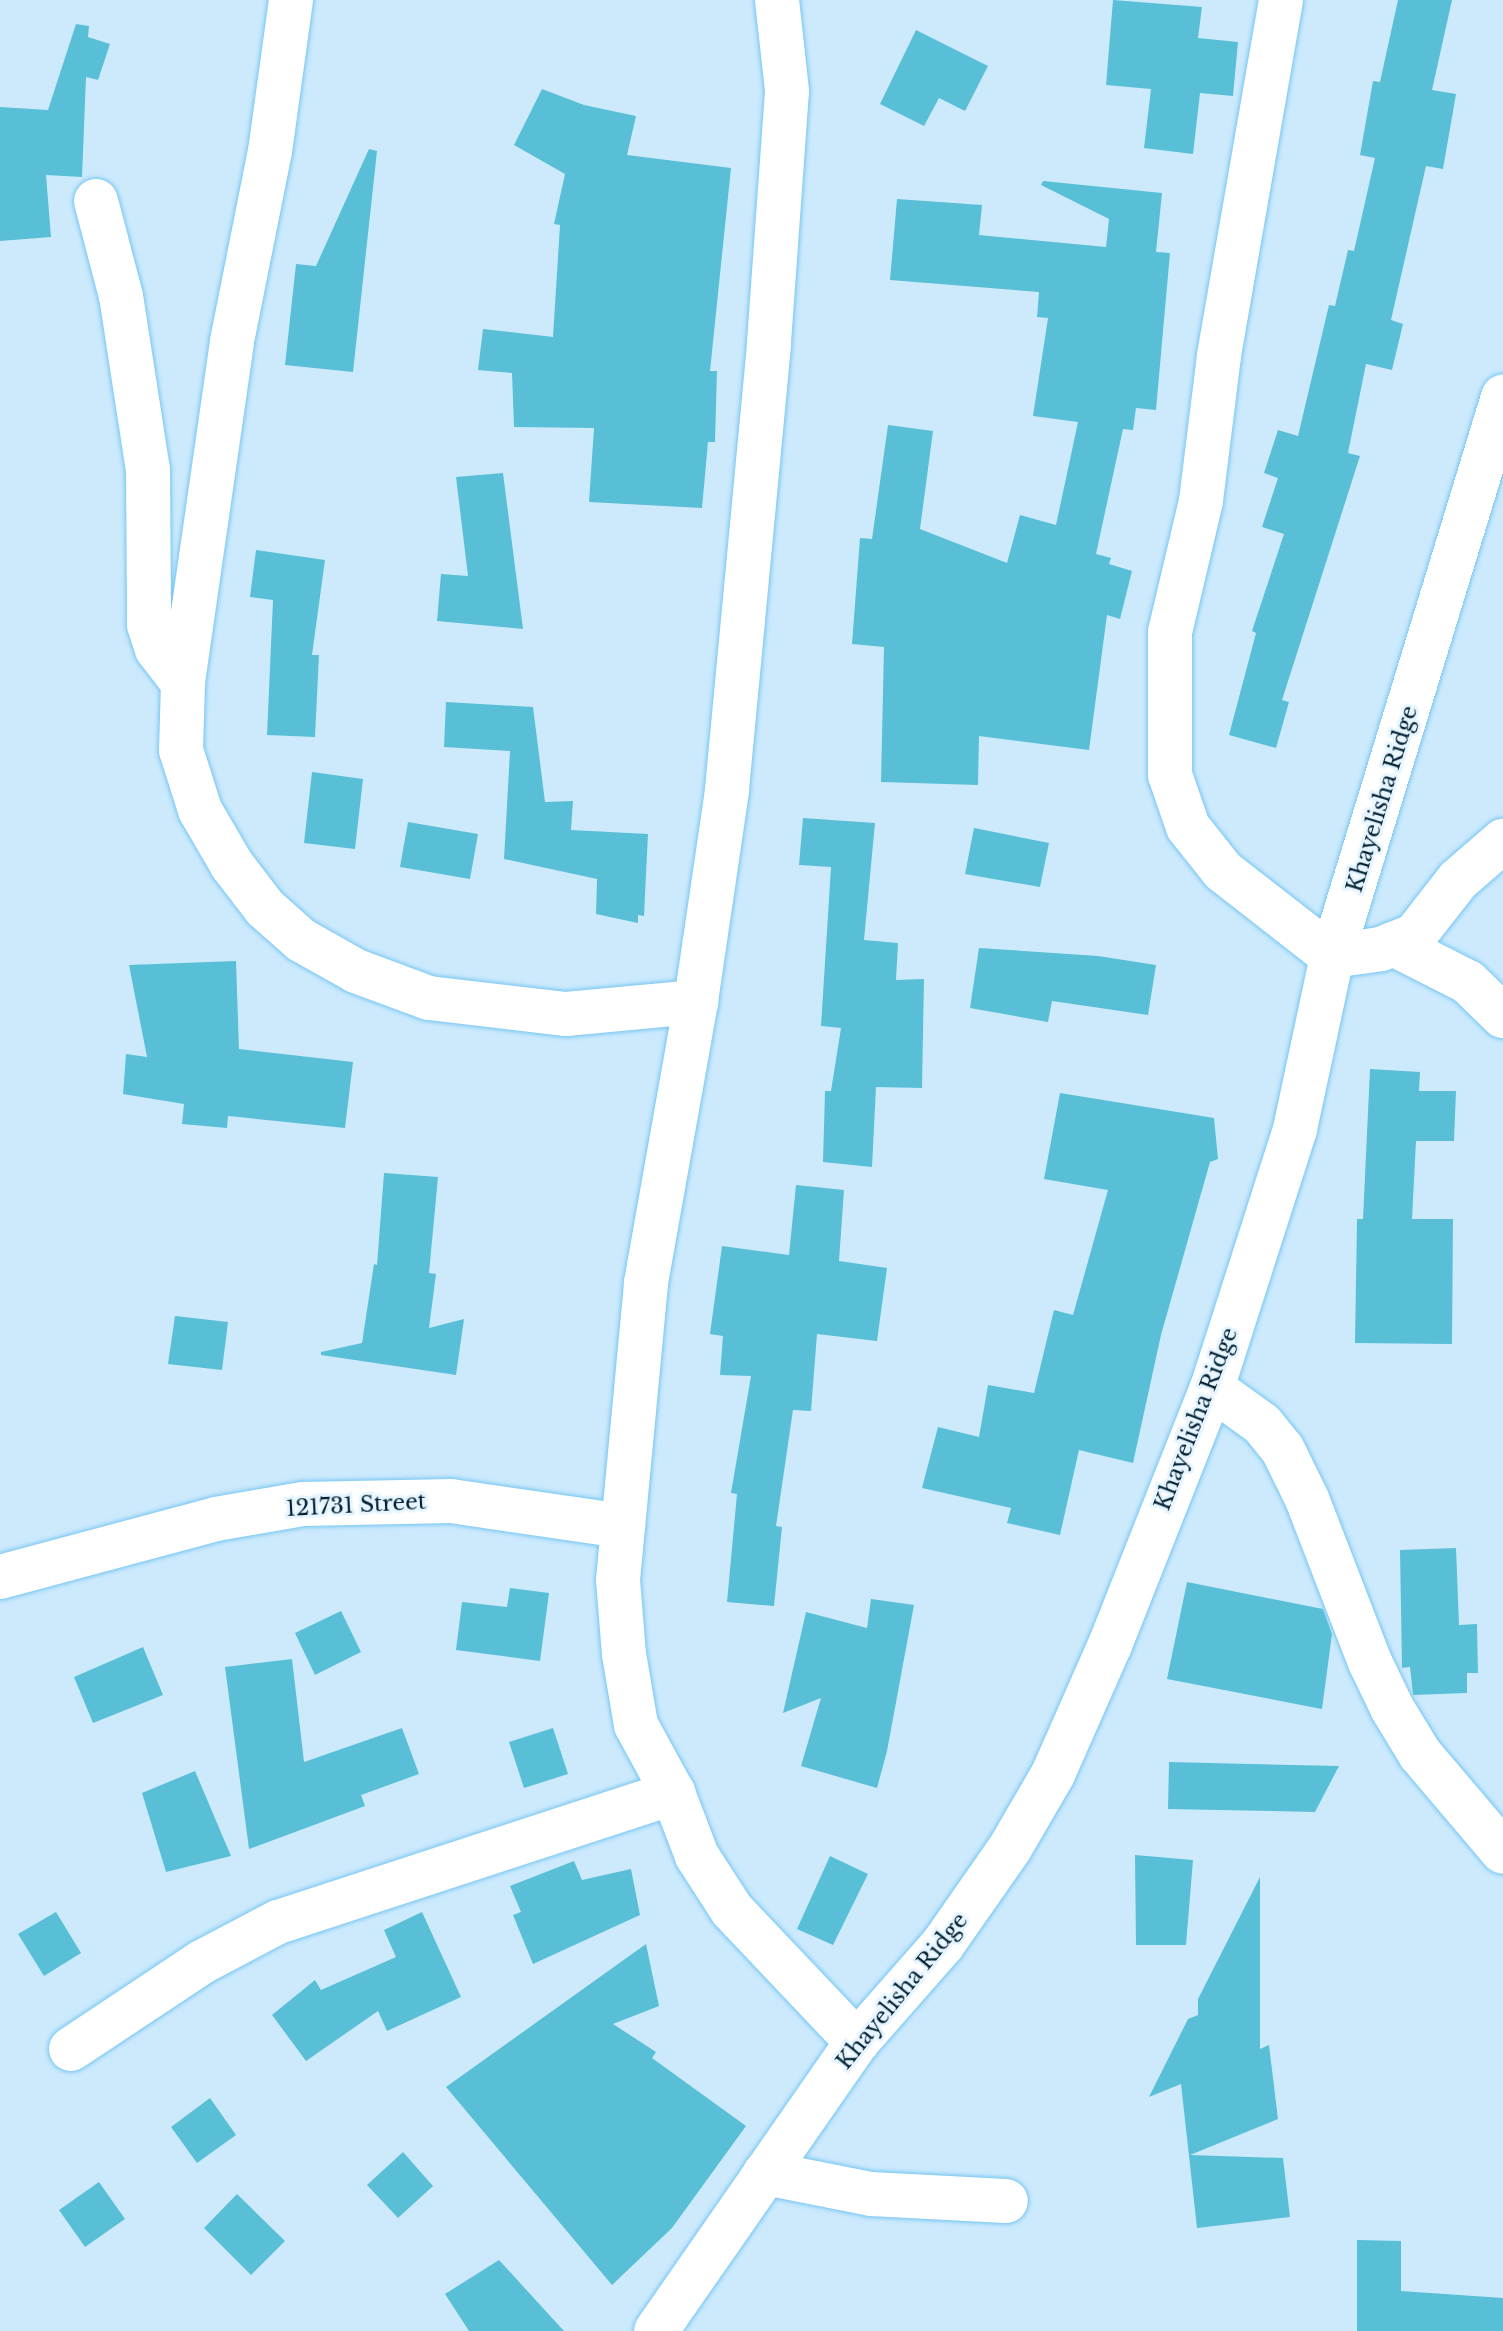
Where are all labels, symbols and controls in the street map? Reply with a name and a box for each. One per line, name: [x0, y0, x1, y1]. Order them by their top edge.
street label: Khayelisha Ridge: [1341, 702, 1423, 896]
street label: Khayelisha Ridge: [1149, 1324, 1243, 1514]
street label: 121731 Street: [285, 1488, 427, 1522]
street label: Khayelisha Ridge: [831, 1907, 973, 2075]

